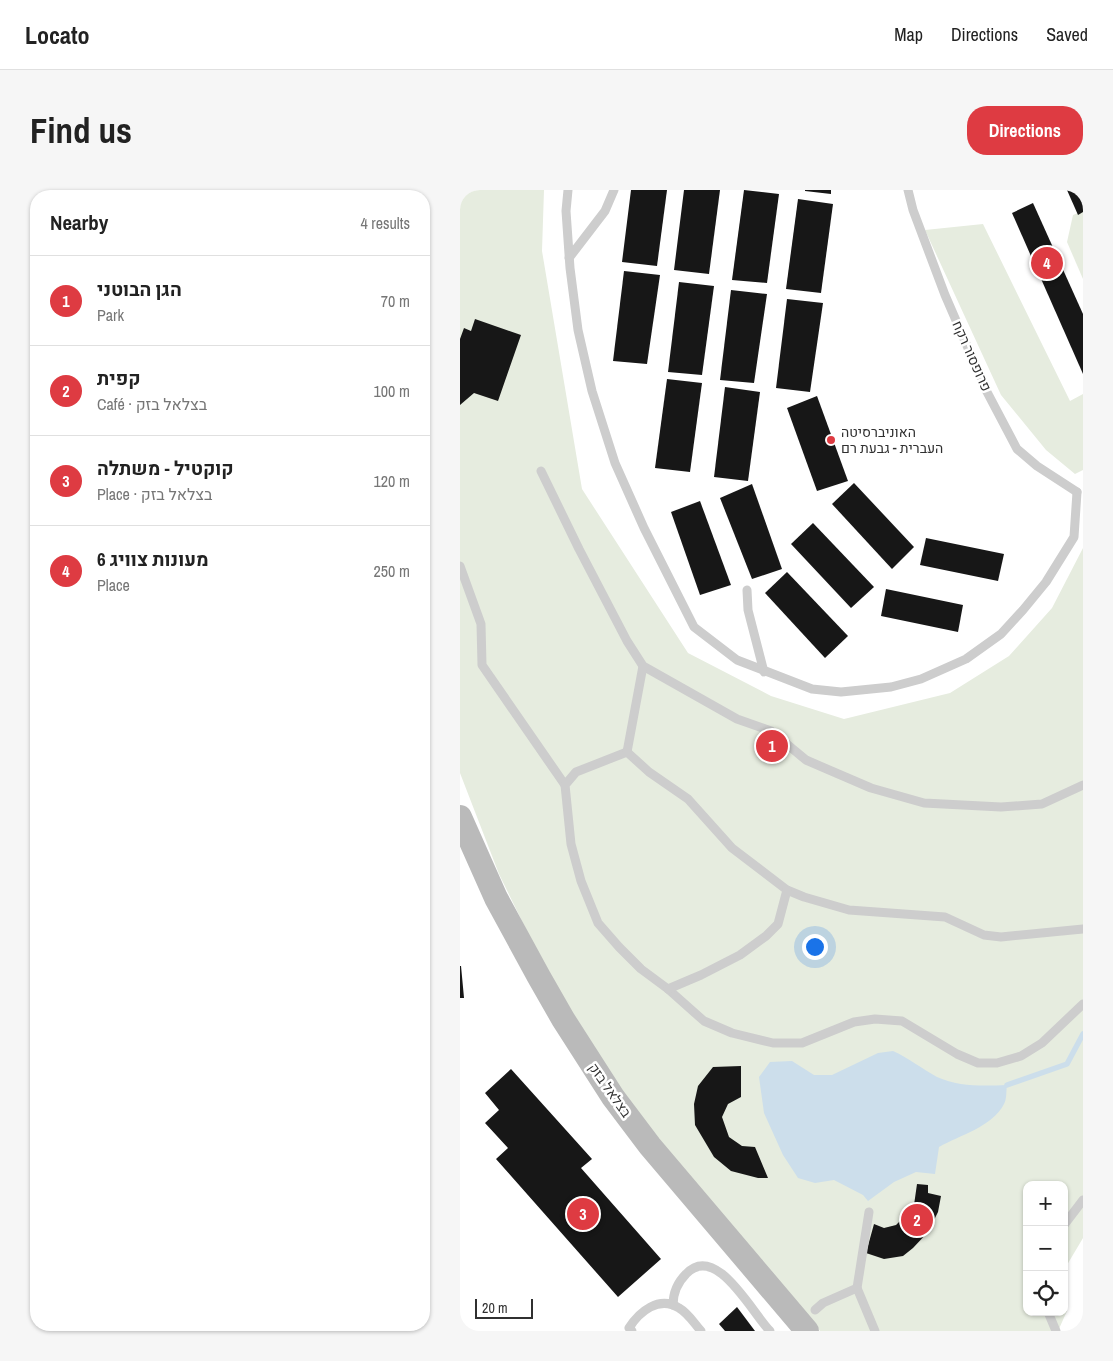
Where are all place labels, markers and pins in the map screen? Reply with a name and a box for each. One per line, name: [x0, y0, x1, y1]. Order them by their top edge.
pin: 4: [1031, 244, 1063, 282]
place label: האוניברסיטה העברית - גבעת רם: [841, 423, 943, 457]
marker: האוניברסיטה העברית - גבעת רם: [825, 434, 837, 446]
pin: 1: [756, 727, 788, 765]
pin: 3: [567, 1195, 599, 1233]
pin: 2: [901, 1201, 933, 1239]

